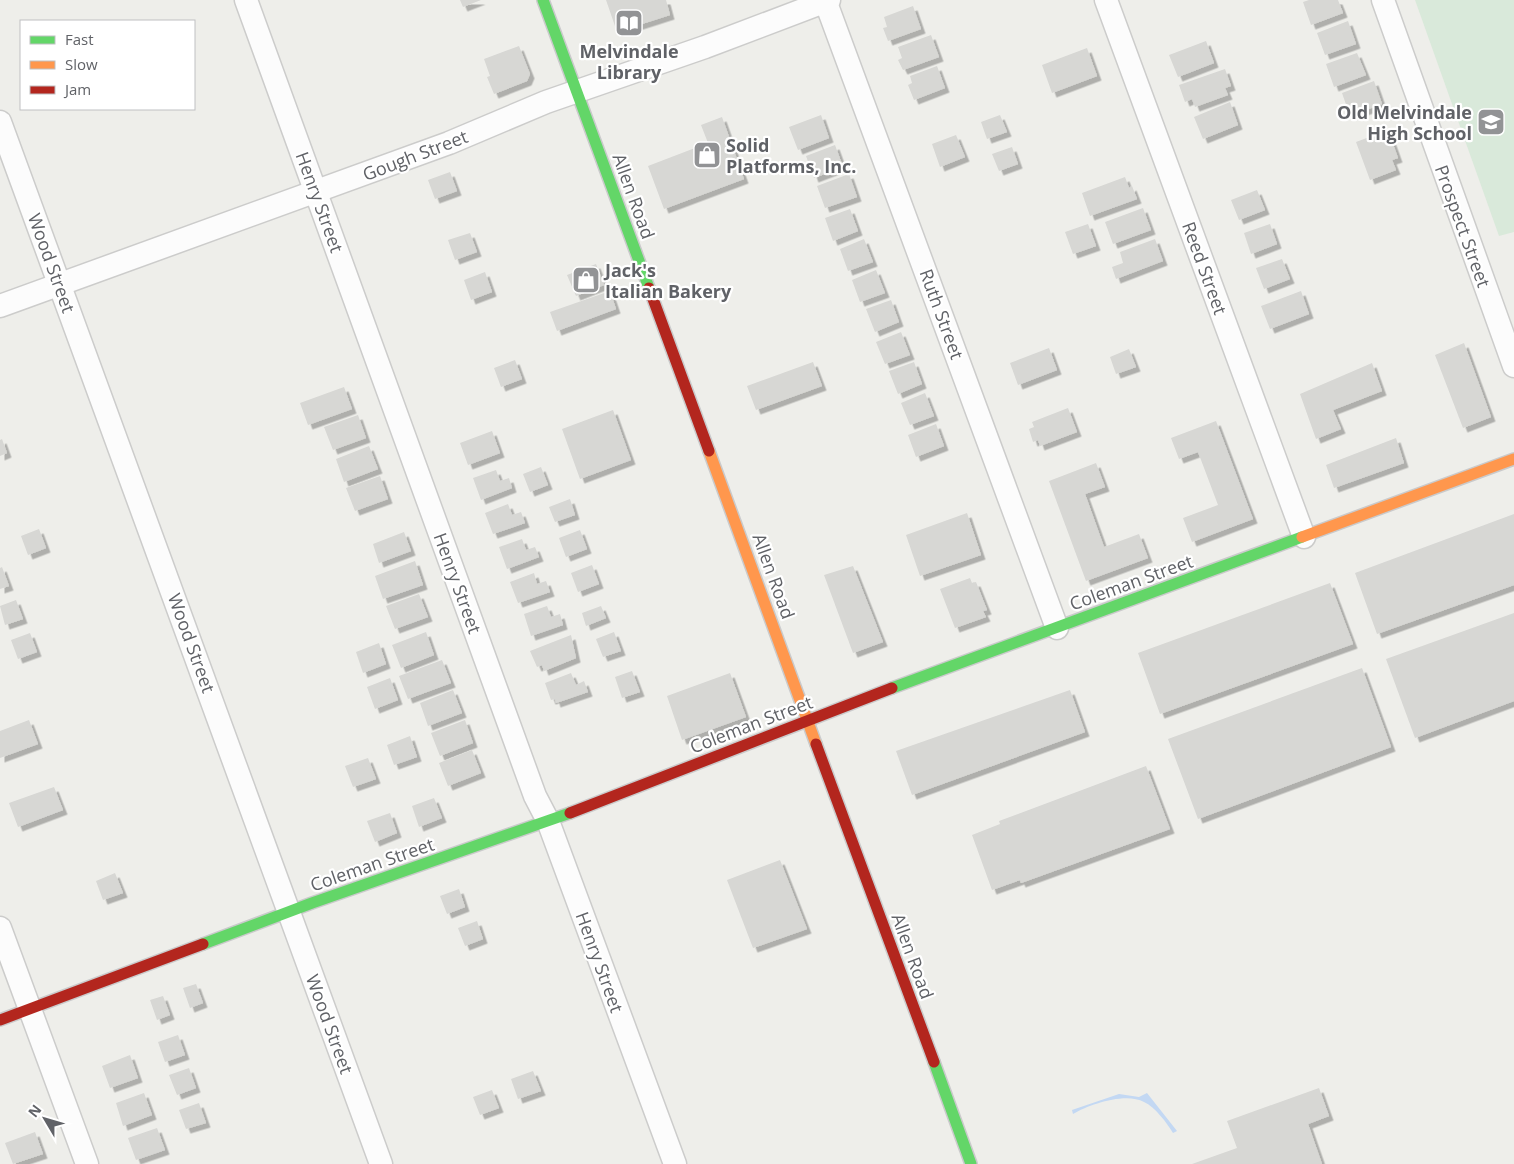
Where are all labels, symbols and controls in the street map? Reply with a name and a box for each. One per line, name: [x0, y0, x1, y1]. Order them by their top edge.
library icon: Melvindale Library: [614, 8, 644, 38]
legend: [20, 20, 195, 110]
text: Fast: [65, 29, 94, 49]
place label: Melvindale Library: [579, 39, 679, 84]
text: Slow: [65, 54, 98, 74]
text: Jam: [63, 79, 91, 99]
place label: Old Melvindale High School: [1337, 100, 1472, 145]
school or university icon: Old Melvindale High School: [1476, 107, 1506, 137]
street label: Gough Street: [359, 124, 471, 186]
place label: Solid Platforms, Inc.: [726, 133, 856, 178]
shop icon: Solid Platforms, Inc.: [692, 140, 722, 170]
street label: Henry Street: [291, 148, 349, 256]
street label: Allen Road: [607, 150, 661, 242]
street label: Prospect Street: [1430, 161, 1496, 291]
street label: Wood Street: [23, 210, 81, 316]
street label: Reed Street: [1177, 218, 1233, 318]
place label: Jack's Italian Bakery: [603, 258, 732, 303]
shop icon: Jack's Italian Bakery: [571, 265, 601, 295]
street label: Ruth Street: [915, 265, 969, 363]
street label: Henry Street: [429, 529, 487, 637]
street label: Allen Road: [747, 530, 801, 622]
street label: Coleman Street: [1066, 549, 1196, 615]
street label: Wood Street: [163, 590, 221, 696]
street label: Coleman Street: [686, 690, 816, 758]
street label: Coleman Street: [307, 832, 437, 896]
street label: Henry Street: [571, 908, 629, 1016]
street label: Allen Road: [886, 910, 940, 1002]
street label: Wood Street: [301, 971, 359, 1077]
north arrow: [20, 1094, 70, 1144]
text: N: [23, 1100, 45, 1121]

